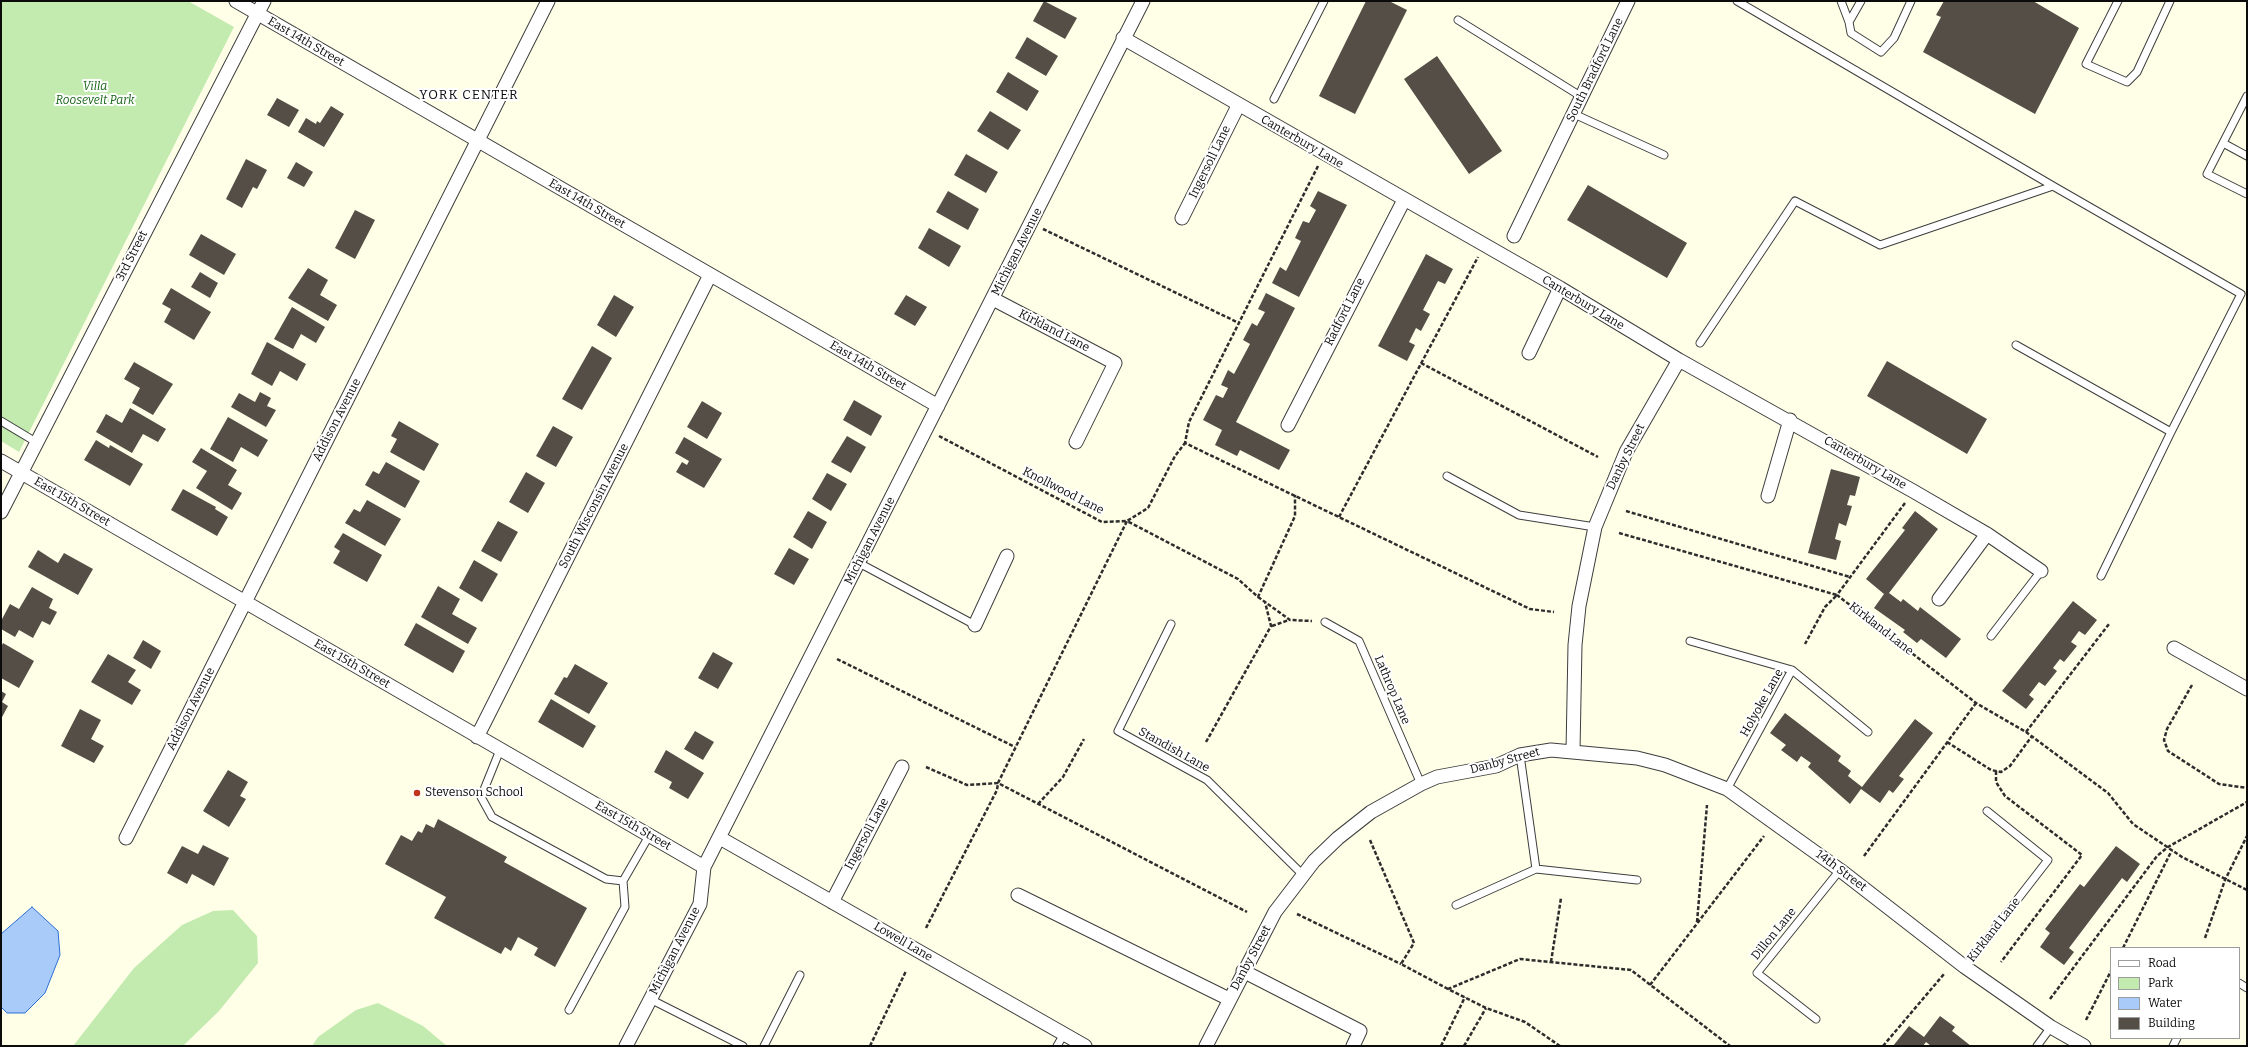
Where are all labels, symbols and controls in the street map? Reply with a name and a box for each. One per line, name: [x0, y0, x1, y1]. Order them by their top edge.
street label: East 14th Street: [265, 14, 347, 70]
street label: South Bradford Lane: [1563, 15, 1627, 125]
park label: Villa Roosevelt Park: [55, 80, 135, 108]
district label: YORK CENTER: [419, 87, 519, 103]
street label: Canterbury Lane: [1258, 112, 1346, 172]
street label: Ingersoll Lane: [1186, 123, 1234, 201]
street label: East 14th Street: [546, 176, 628, 232]
street label: Michigan Avenue: [989, 206, 1045, 298]
street label: 3rd Street: [113, 228, 151, 284]
street label: Canterbury Lane: [1539, 273, 1627, 333]
street label: Radford Lane: [1322, 276, 1368, 348]
street label: Kirkland Lane: [1016, 307, 1092, 355]
street label: East 14th Street: [827, 338, 909, 394]
street label: Addison Avenue: [310, 376, 364, 464]
street label: Danby Street: [1604, 422, 1648, 492]
street label: Canterbury Lane: [1821, 433, 1909, 493]
street label: South Wisconsin Avenue: [556, 441, 632, 571]
street label: Knollwood Lane: [1020, 464, 1106, 518]
street label: East 15th Street: [31, 474, 113, 530]
street label: Michigan Avenue: [842, 495, 898, 587]
street label: Kirkland Lane: [1846, 599, 1916, 659]
street label: East 15th Street: [311, 636, 393, 692]
street label: Lathrop Lane: [1371, 653, 1413, 727]
street label: Addison Avenue: [164, 665, 218, 753]
street label: Holyoke Lane: [1738, 667, 1786, 739]
street label: Standish Lane: [1136, 725, 1212, 775]
street label: Danby Street: [1468, 745, 1542, 777]
place label: Stevenson School: [425, 786, 523, 800]
marker: Stevenson School: [412, 788, 422, 798]
street label: Ingersoll Lane: [842, 796, 892, 872]
street label: East 15th Street: [592, 798, 674, 854]
street label: 14th Street: [1813, 847, 1869, 895]
street label: Kirkland Lane: [1964, 895, 2024, 965]
street label: Michigan Avenue: [647, 905, 703, 997]
street label: Dillon Lane: [1749, 905, 1799, 963]
street label: Lowell Lane: [871, 919, 935, 965]
street label: Danby Street: [1228, 923, 1274, 993]
legend: [2110, 947, 2240, 1039]
text: Road: [2148, 956, 2176, 970]
text: Park: [2148, 976, 2173, 990]
text: Water: [2148, 996, 2182, 1010]
text: Building: [2148, 1016, 2195, 1030]

